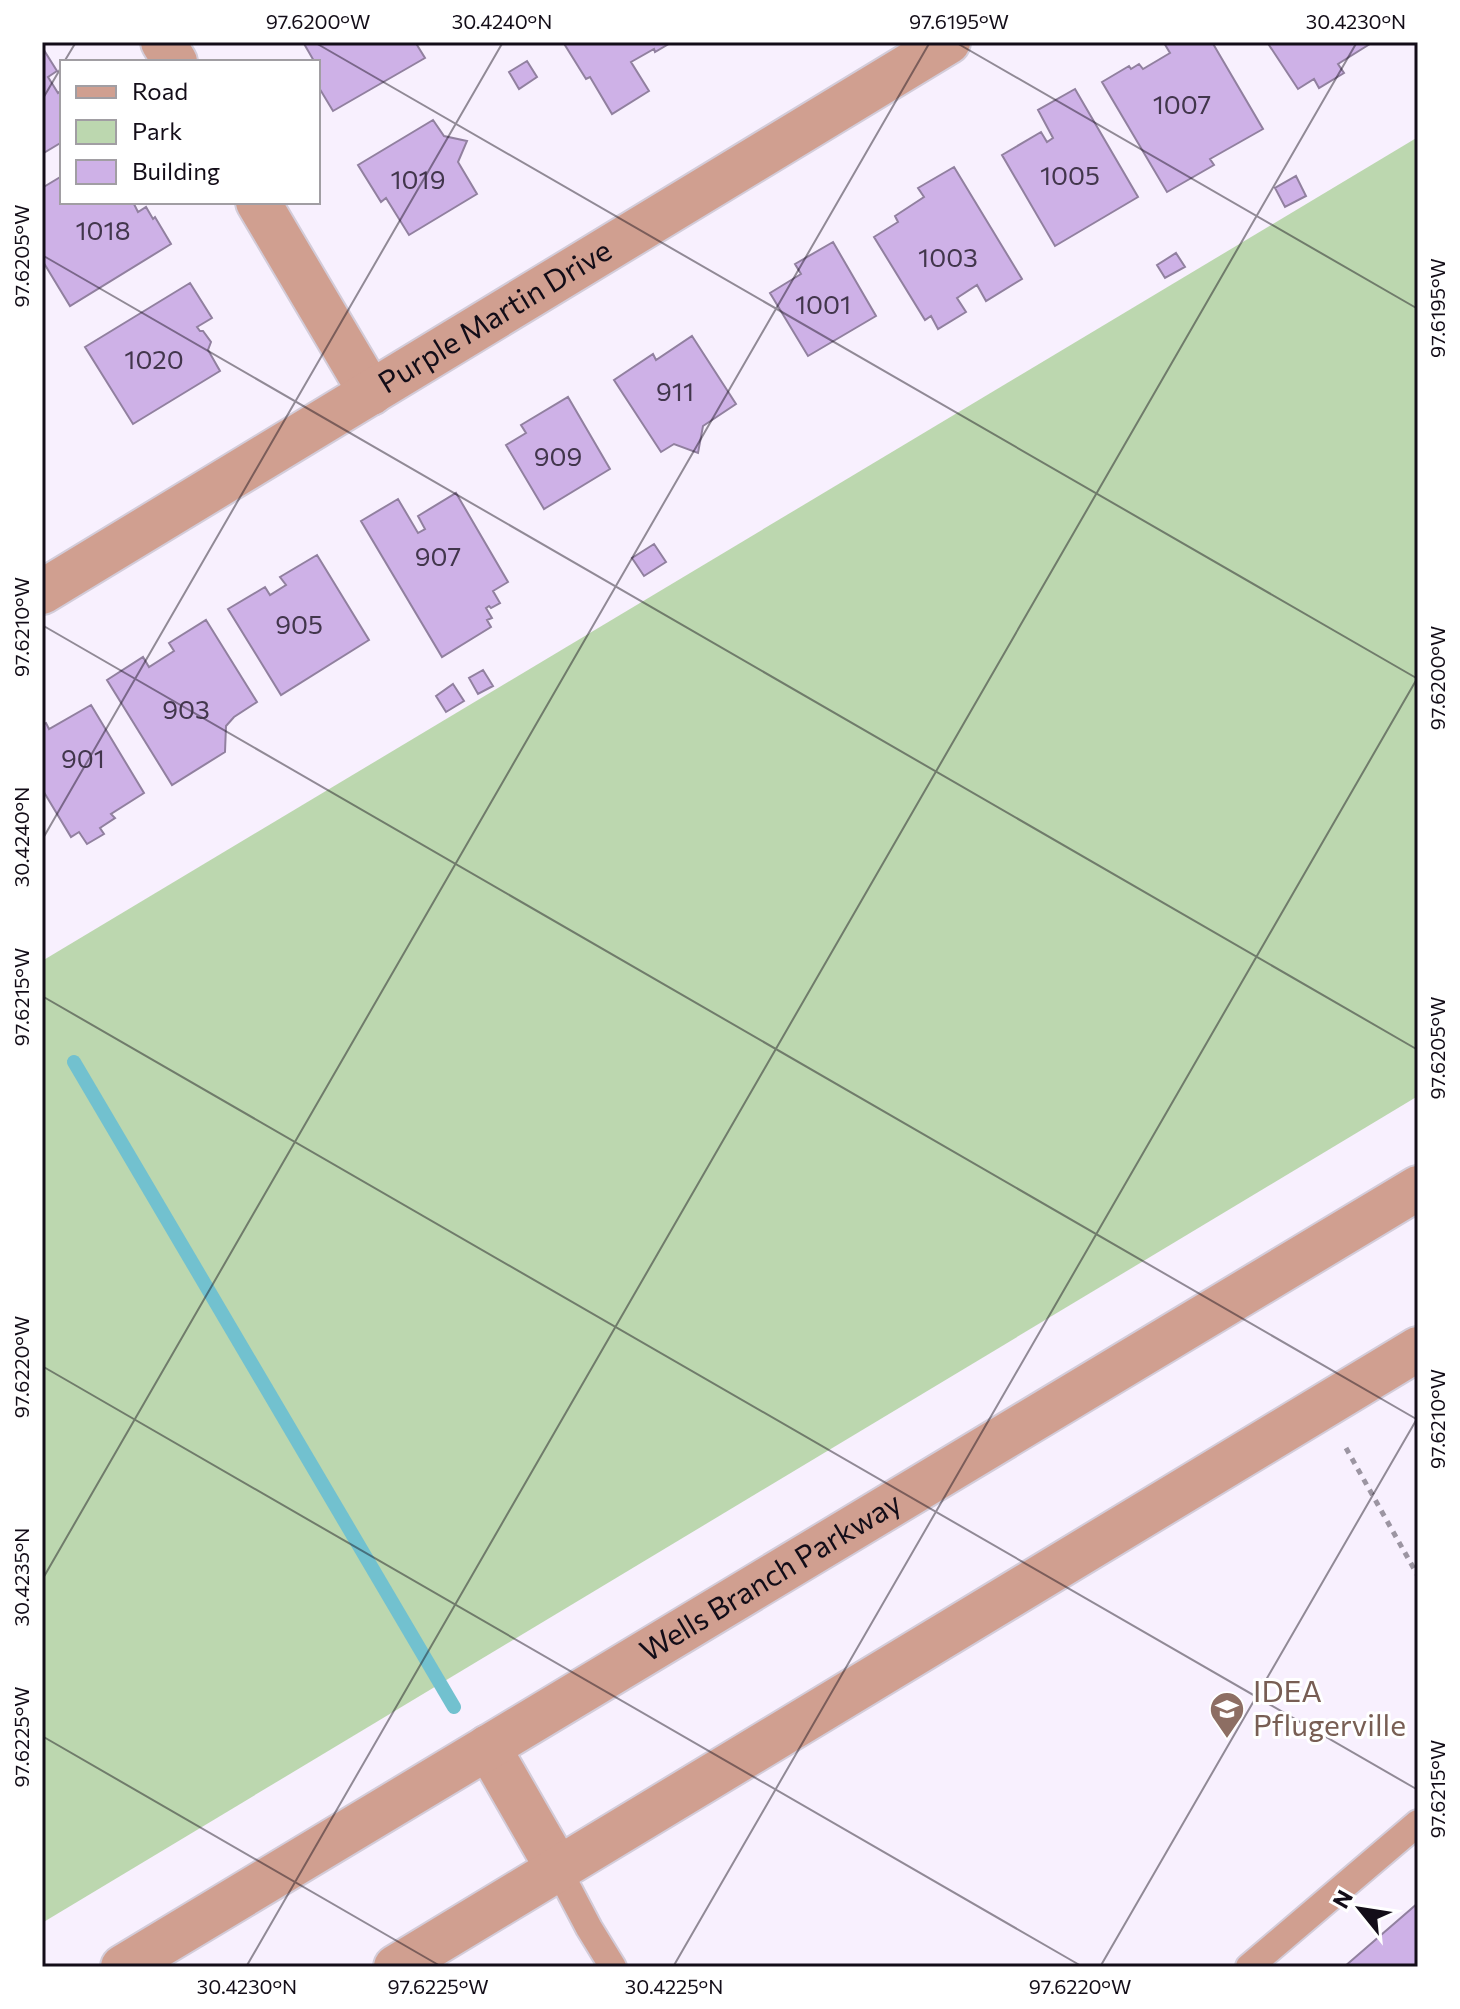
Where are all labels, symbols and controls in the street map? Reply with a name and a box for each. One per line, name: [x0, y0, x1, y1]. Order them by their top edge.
text: 97.6200°W: [266, 9, 370, 33]
text: 30.4240°N: [452, 9, 552, 33]
text: 97.6195°W: [909, 9, 1009, 33]
text: 30.4230°N: [1306, 9, 1406, 33]
legend: [60, 60, 320, 204]
text: Road: [132, 76, 188, 105]
house number: 1007: [1153, 88, 1211, 119]
text: Park: [132, 116, 182, 145]
text: Building: [132, 156, 220, 185]
house number: 1005: [1040, 159, 1100, 190]
house number: 1019: [391, 163, 445, 194]
text: 97.6205°W: [9, 204, 33, 308]
house number: 1018: [76, 214, 130, 245]
street label: Purple Martin Drive: [370, 230, 617, 400]
house number: 1003: [918, 241, 978, 272]
text: 97.6195°W: [1425, 258, 1449, 358]
house number: 1001: [795, 288, 851, 319]
house number: 1020: [124, 343, 184, 374]
house number: 911: [656, 375, 694, 406]
house number: 909: [534, 440, 582, 471]
house number: 907: [415, 540, 461, 571]
text: 97.6210°W: [9, 577, 33, 677]
house number: 905: [275, 608, 323, 639]
text: 97.6200°W: [1425, 626, 1449, 730]
house number: 903: [162, 693, 210, 724]
house number: 901: [61, 742, 105, 773]
text: 30.4240°N: [9, 787, 33, 887]
text: 97.6215°W: [9, 948, 33, 1046]
text: 97.6205°W: [1425, 996, 1449, 1100]
text: 97.6220°W: [9, 1316, 33, 1418]
text: 97.6210°W: [1425, 1369, 1449, 1469]
street label: Wells Branch Parkway: [632, 1482, 907, 1668]
text: 30.4235°N: [9, 1528, 33, 1626]
place label: IDEA Pflugerville: [1253, 1671, 1406, 1742]
text: 97.6225°W: [9, 1686, 33, 1788]
school or university icon: IDEA Pflugerville: [1208, 1690, 1246, 1740]
text: 97.6215°W: [1425, 1740, 1449, 1838]
north arrow: [1320, 1869, 1400, 1949]
text: N: [1326, 1885, 1358, 1913]
text: 30.4230°N: [197, 1974, 297, 1998]
text: 97.6225°W: [387, 1974, 489, 1998]
text: 30.4225°N: [625, 1974, 723, 1998]
text: 97.6220°W: [1029, 1974, 1131, 1998]

